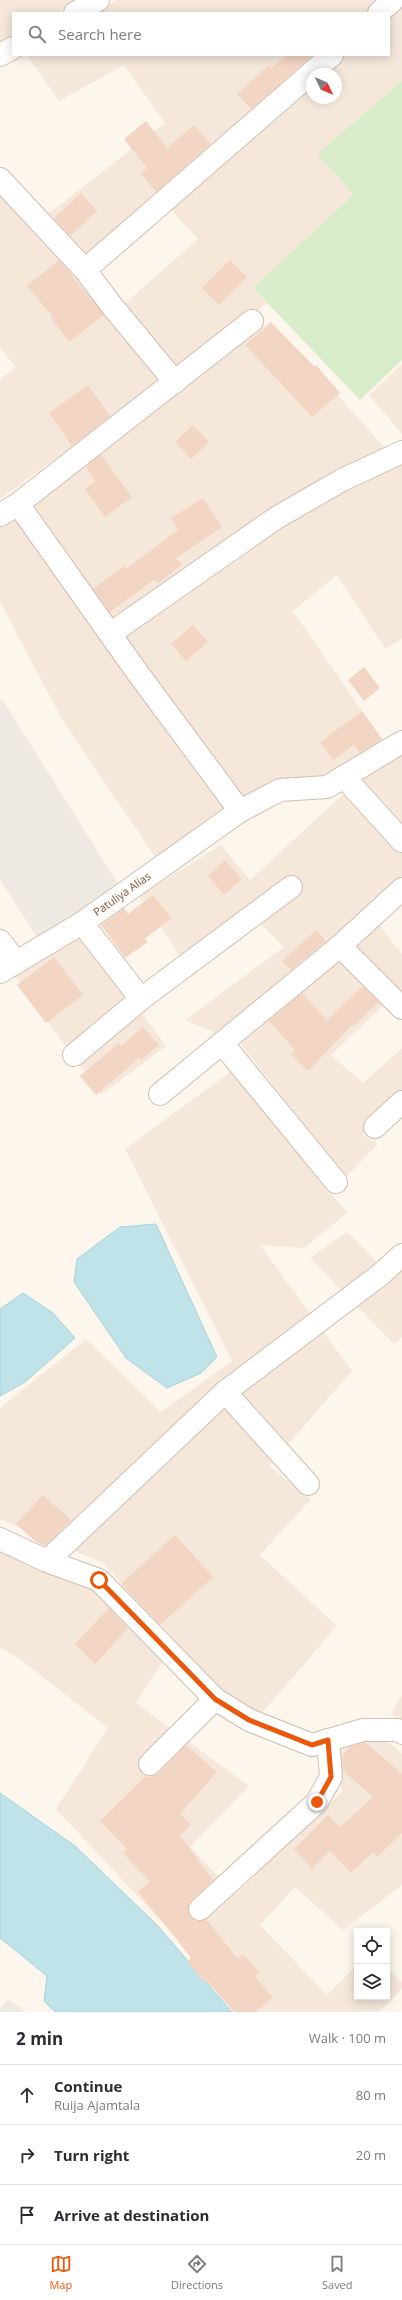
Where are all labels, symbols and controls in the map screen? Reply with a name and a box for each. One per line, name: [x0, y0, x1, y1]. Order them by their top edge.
search box: [12, 12, 390, 56]
icon: search: [26, 23, 48, 45]
text: Search here: [58, 24, 142, 44]
north arrow: [306, 68, 342, 104]
street label: Patuliya Alias: [90, 868, 154, 919]
route start: [90, 1571, 108, 1589]
route end: [308, 1793, 326, 1811]
map controls: [354, 1928, 390, 2000]
button: locate: [354, 1928, 390, 1964]
button: layers: [354, 1964, 390, 2000]
text: 2 min: [16, 2027, 63, 2050]
text: Walk · 100 m: [309, 2029, 386, 2047]
text: Continue: [54, 2076, 122, 2096]
icon: ahead: [16, 2084, 38, 2106]
text: 80 m: [356, 2086, 386, 2104]
text: Ruija Ajamtala: [54, 2096, 140, 2114]
icon: right: [16, 2144, 38, 2166]
text: Turn right: [54, 2145, 129, 2165]
text: 20 m: [356, 2146, 386, 2164]
icon: arrive: [16, 2204, 38, 2226]
text: Arrive at destination: [54, 2205, 209, 2225]
tab: Map: [49, 2253, 72, 2292]
tab: Directions: [171, 2253, 223, 2292]
tab: Saved: [322, 2253, 353, 2292]

